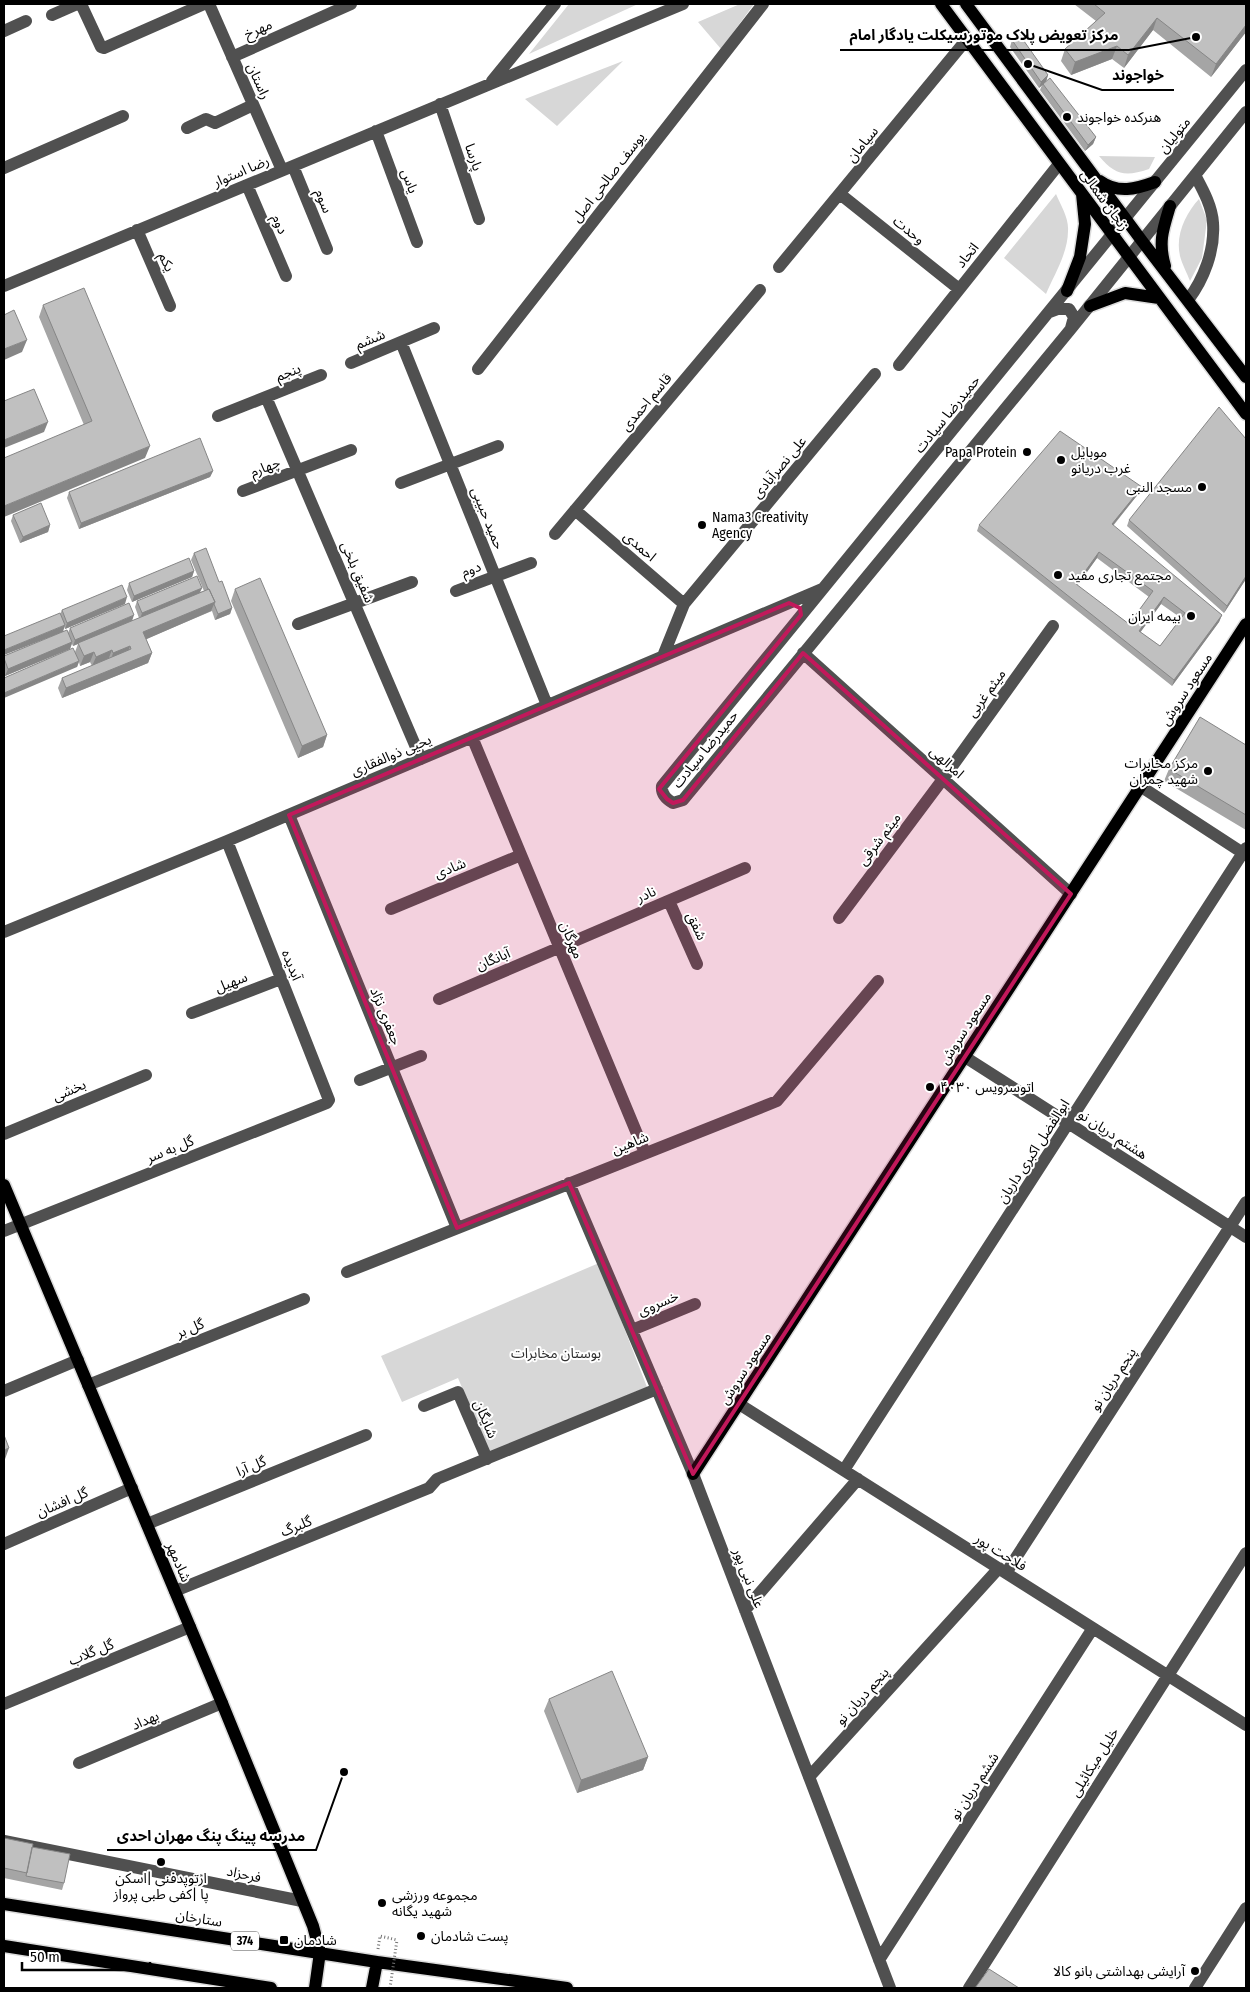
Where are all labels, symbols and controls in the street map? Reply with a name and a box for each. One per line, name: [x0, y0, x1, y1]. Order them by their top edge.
street label: مهرخ: [242, 16, 276, 45]
callout: مرکز تعویض پلاک موتورسیکلت یادگار امام: [840, 20, 1129, 50]
text: مرکز تعویض پلاک موتورسیکلت یادگار امام: [849, 26, 1119, 46]
street label: راستان: [243, 60, 274, 102]
callout: خواجوند: [1102, 60, 1174, 90]
text: خواجوند: [1112, 66, 1165, 84]
place label: هنرکده خواجوند: [1077, 109, 1161, 126]
marker: هنرکده خواجوند: [1061, 111, 1073, 123]
street label: متولیان: [1155, 114, 1194, 157]
street label: سیامان: [843, 123, 882, 166]
street label: یوسف صالحی اصل: [568, 129, 649, 226]
street label: پارسا: [460, 141, 486, 174]
street label: رضا استوار: [210, 152, 272, 191]
street label: یاس: [397, 166, 422, 196]
street label: زنجان شمالی: [1077, 166, 1132, 234]
street label: سوم: [309, 187, 336, 216]
street label: دوم: [266, 212, 291, 238]
street label: وحدت: [889, 212, 928, 248]
street label: اتحاد: [952, 239, 983, 271]
street label: یکم: [153, 250, 178, 275]
street label: ششم: [353, 326, 388, 355]
street label: پنجم: [273, 360, 304, 387]
street label: قاسم احمدی: [617, 370, 677, 436]
street label: حمیدرضا سیادت: [911, 372, 984, 456]
street label: علی نصرآبادی: [749, 433, 810, 502]
place label: Papa Protein: [945, 444, 1017, 461]
place label: موبایل غرب دریانو: [1071, 444, 1131, 477]
marker: Papa Protein: [1021, 446, 1033, 458]
street label: چهارم: [248, 454, 283, 483]
marker: موبایل غرب دریانو: [1055, 454, 1067, 466]
place label: مسجد النبی: [1126, 479, 1192, 496]
marker: مسجد النبی: [1196, 481, 1208, 493]
street label: حمید حبیبی: [467, 485, 508, 552]
place label: Nama3 Creativity Agency: [712, 509, 809, 542]
marker: Nama3 Creativity Agency: [696, 519, 708, 531]
street label: احمدی: [620, 528, 659, 565]
street label: شفیق بلخی: [336, 539, 378, 606]
street label: دوم: [459, 558, 484, 583]
place label: مجتمع تجاری مفید: [1068, 567, 1172, 586]
marker: مجتمع تجاری مفید: [1052, 569, 1064, 581]
place label: بیمه ایران: [1128, 608, 1181, 625]
marker: بیمه ایران: [1185, 610, 1197, 622]
street label: مسعود سروش: [1157, 650, 1216, 729]
street label: میثم غربی: [963, 666, 1011, 722]
street label: حمیدرضا سیادت: [669, 707, 742, 791]
street label: یحیی ذوالفقاری: [349, 731, 434, 780]
street label: امرالهی: [926, 743, 967, 782]
place label: مرکز مخابرات شهید چمران: [1125, 755, 1198, 789]
marker: مرکز مخابرات شهید چمران: [1202, 765, 1214, 777]
street label: میثم شرقی: [854, 810, 906, 870]
street label: شادی: [432, 855, 468, 882]
street label: نادر: [633, 883, 659, 907]
street label: شفق: [682, 909, 710, 943]
street label: مهرگان: [556, 919, 587, 961]
street label: آبانگان: [473, 944, 514, 974]
street label: آبدیده: [278, 947, 306, 984]
street label: سهیل: [212, 969, 250, 996]
street label: جعفری نژاد: [366, 985, 405, 1048]
street label: مسعود سروش: [936, 989, 995, 1068]
street label: بخشی: [50, 1076, 89, 1105]
place label: اتوسرویس ۴۰۳۰: [940, 1079, 1034, 1096]
marker: اتوسرویس ۴۰۳۰: [924, 1081, 936, 1093]
street label: ابوالفضل اکبری داریان: [994, 1096, 1073, 1206]
street label: هشتم دریان‌ نو: [1074, 1106, 1151, 1165]
street label: شاهین: [609, 1128, 651, 1159]
street label: گل به سر: [143, 1132, 197, 1167]
street label: خسروی: [635, 1287, 681, 1320]
street label: گل بر: [173, 1315, 207, 1342]
street label: مسعود سروش: [716, 1329, 775, 1408]
street label: پنجم دریان‌ نو: [1087, 1344, 1142, 1415]
park label: بوستان مخابرات: [511, 1345, 601, 1362]
street label: شایگان: [470, 1397, 501, 1441]
street label: گل آرا: [234, 1453, 269, 1480]
street label: گل افشان: [34, 1484, 91, 1521]
street label: گلبرگ: [278, 1512, 314, 1540]
street label: فلاحت پور: [970, 1529, 1030, 1576]
street label: شادمهر: [162, 1539, 195, 1585]
street label: علی نبی پور: [728, 1545, 768, 1611]
street label: گل گلاب: [66, 1636, 117, 1669]
street label: پنجم دریان‌ نو: [832, 1664, 894, 1730]
street label: بهداد: [129, 1707, 162, 1734]
street label: خلیل میکائیلی: [1066, 1725, 1122, 1800]
street label: ششم دریان نو: [946, 1749, 1004, 1824]
callout: مدرسه پینگ پنگ مهران احدی: [107, 1820, 316, 1850]
text: مدرسه پینگ پنگ مهران احدی: [117, 1827, 305, 1846]
marker: ارتوپدفنی |اسکن پا |کفی طبی پرواز: [155, 1856, 167, 1868]
street label: فرحزاد: [225, 1863, 263, 1886]
place label: ارتوپدفنی |اسکن پا |کفی طبی پرواز: [112, 1870, 209, 1904]
place label: مجموعه ورزشی شهید یگانه: [392, 1887, 478, 1920]
marker: مجموعه ورزشی شهید یگانه: [376, 1897, 388, 1909]
street label: ستارخان: [174, 1906, 223, 1931]
place label: پست شادمان: [431, 1928, 508, 1946]
marker: پست شادمان: [415, 1930, 427, 1942]
road number: 374: [231, 1932, 259, 1950]
place label: شادمان: [294, 1932, 337, 1949]
marker: شادمان: [278, 1934, 290, 1946]
scale bar: [22, 1940, 150, 1972]
text: 50 m: [30, 1948, 60, 1966]
place label: آرایشی بهداشتی بانو کالا: [1053, 1963, 1186, 1980]
marker: آرایشی بهداشتی بانو کالا: [1189, 1965, 1201, 1977]

